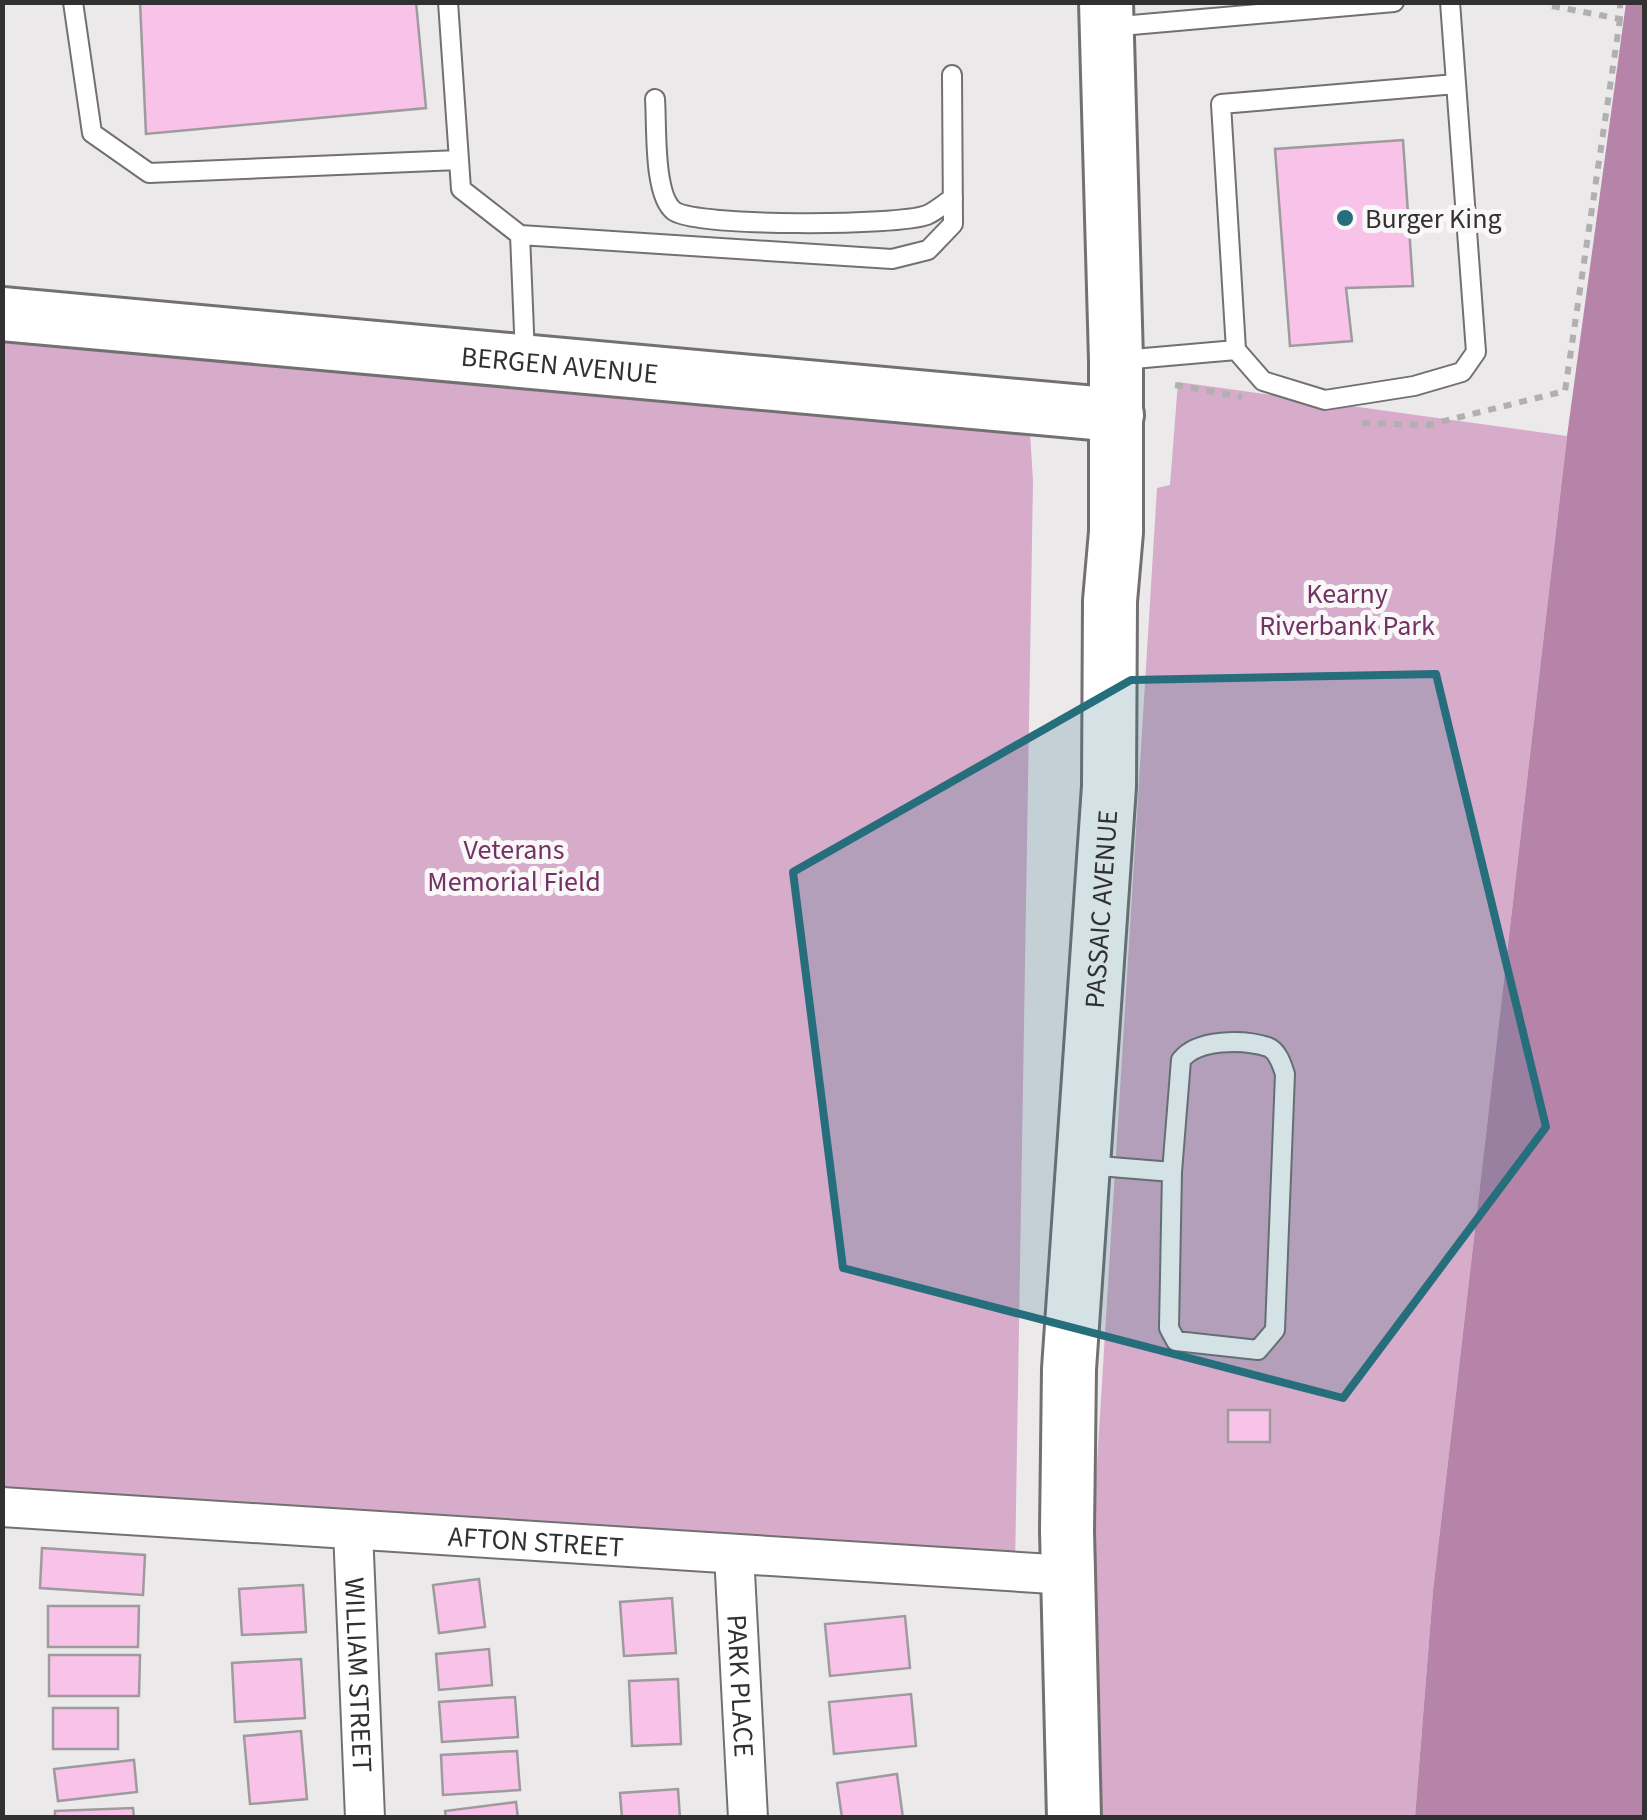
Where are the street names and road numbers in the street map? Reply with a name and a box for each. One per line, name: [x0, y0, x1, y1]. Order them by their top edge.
street label: BERGEN AVENUE: [459, 337, 660, 394]
street label: PASSAIC AVENUE: [1075, 809, 1128, 1010]
street label: AFTON STREET: [447, 1517, 625, 1568]
street label: WILLIAM STREET: [334, 1577, 382, 1773]
street label: PARK PLACE: [716, 1614, 764, 1758]

